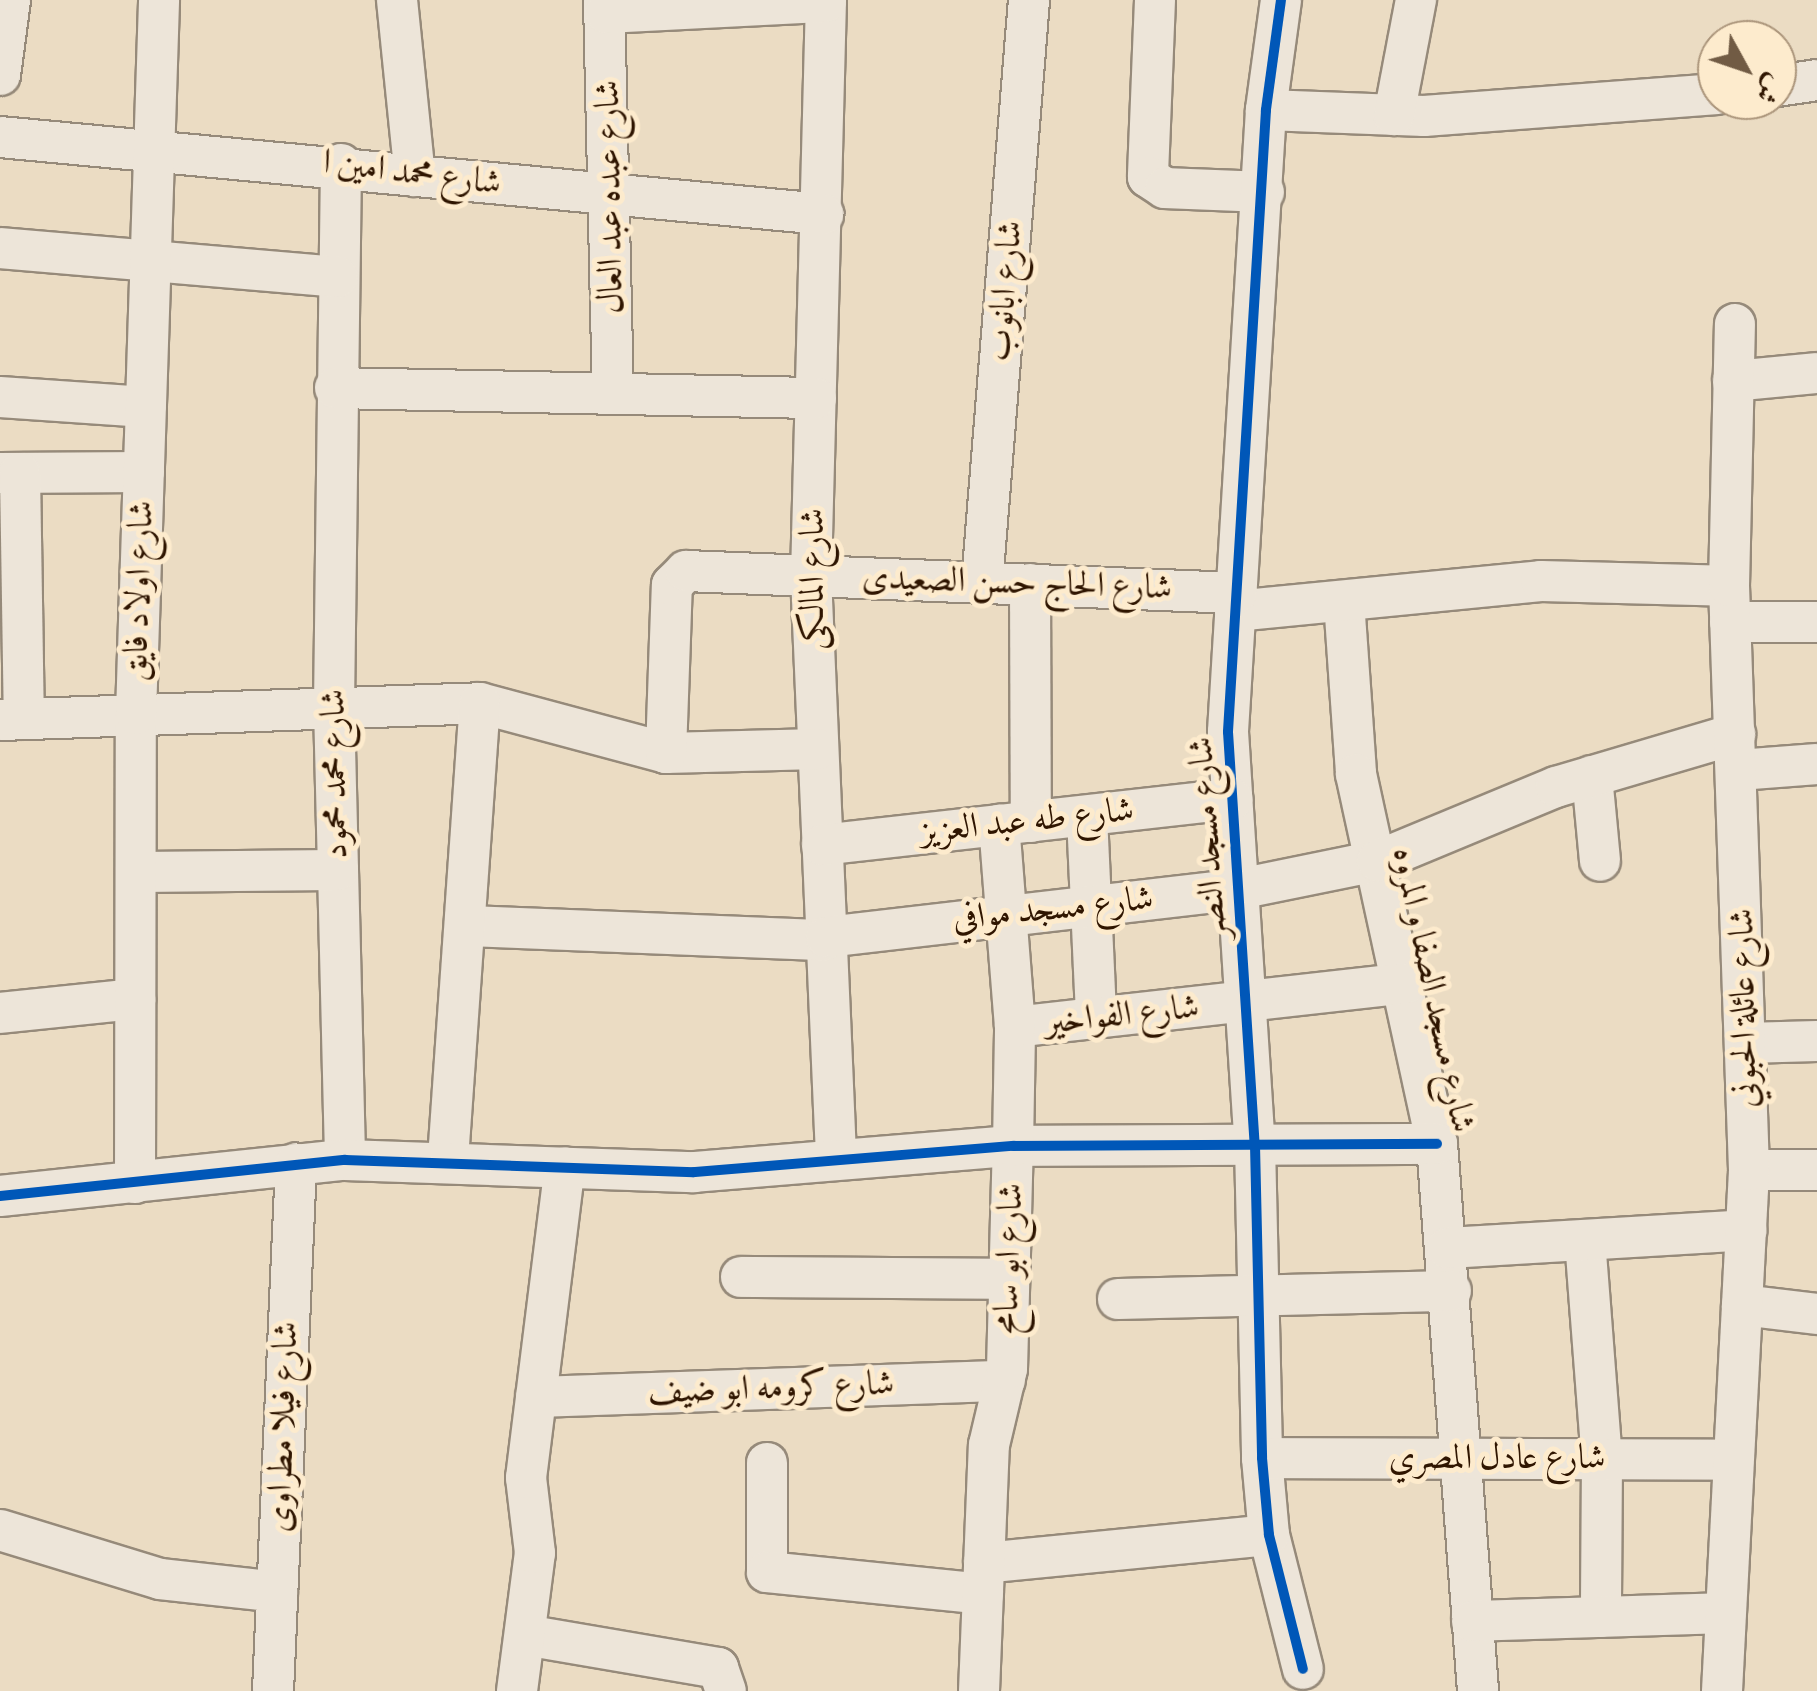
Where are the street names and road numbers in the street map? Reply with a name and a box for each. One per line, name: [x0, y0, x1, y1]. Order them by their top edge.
street label: شارع عبده عبد العال: [588, 80, 634, 314]
street label: شارع محمد امين ا: [321, 142, 503, 206]
street label: شارع ابانوب: [979, 219, 1033, 363]
street label: شارع اولاد فايق: [116, 500, 164, 682]
street label: شارع المالكى: [793, 508, 835, 650]
street label: شارع الحاج حسن الصعيدى: [861, 558, 1173, 610]
street label: شارع محمد محمود: [314, 689, 358, 859]
street label: شارع مسجد النصر: [1181, 735, 1237, 941]
street label: شارع طه عبد العزيز: [918, 790, 1136, 854]
street label: شارع مسجد الصفا و المروه: [1381, 844, 1483, 1136]
street label: شارع مسجد موافي: [951, 879, 1155, 941]
street label: شارع عائلة الحبوني: [1722, 908, 1768, 1108]
street label: شارع الفواخير: [1043, 987, 1201, 1045]
street label: شارع ابو سامح: [986, 1182, 1034, 1336]
street label: شارع فيلا مطراوى: [259, 1321, 309, 1533]
street label: شارع كرومه ابو ضيف: [647, 1364, 895, 1414]
street label: شارع عادل المصري: [1388, 1438, 1606, 1480]

